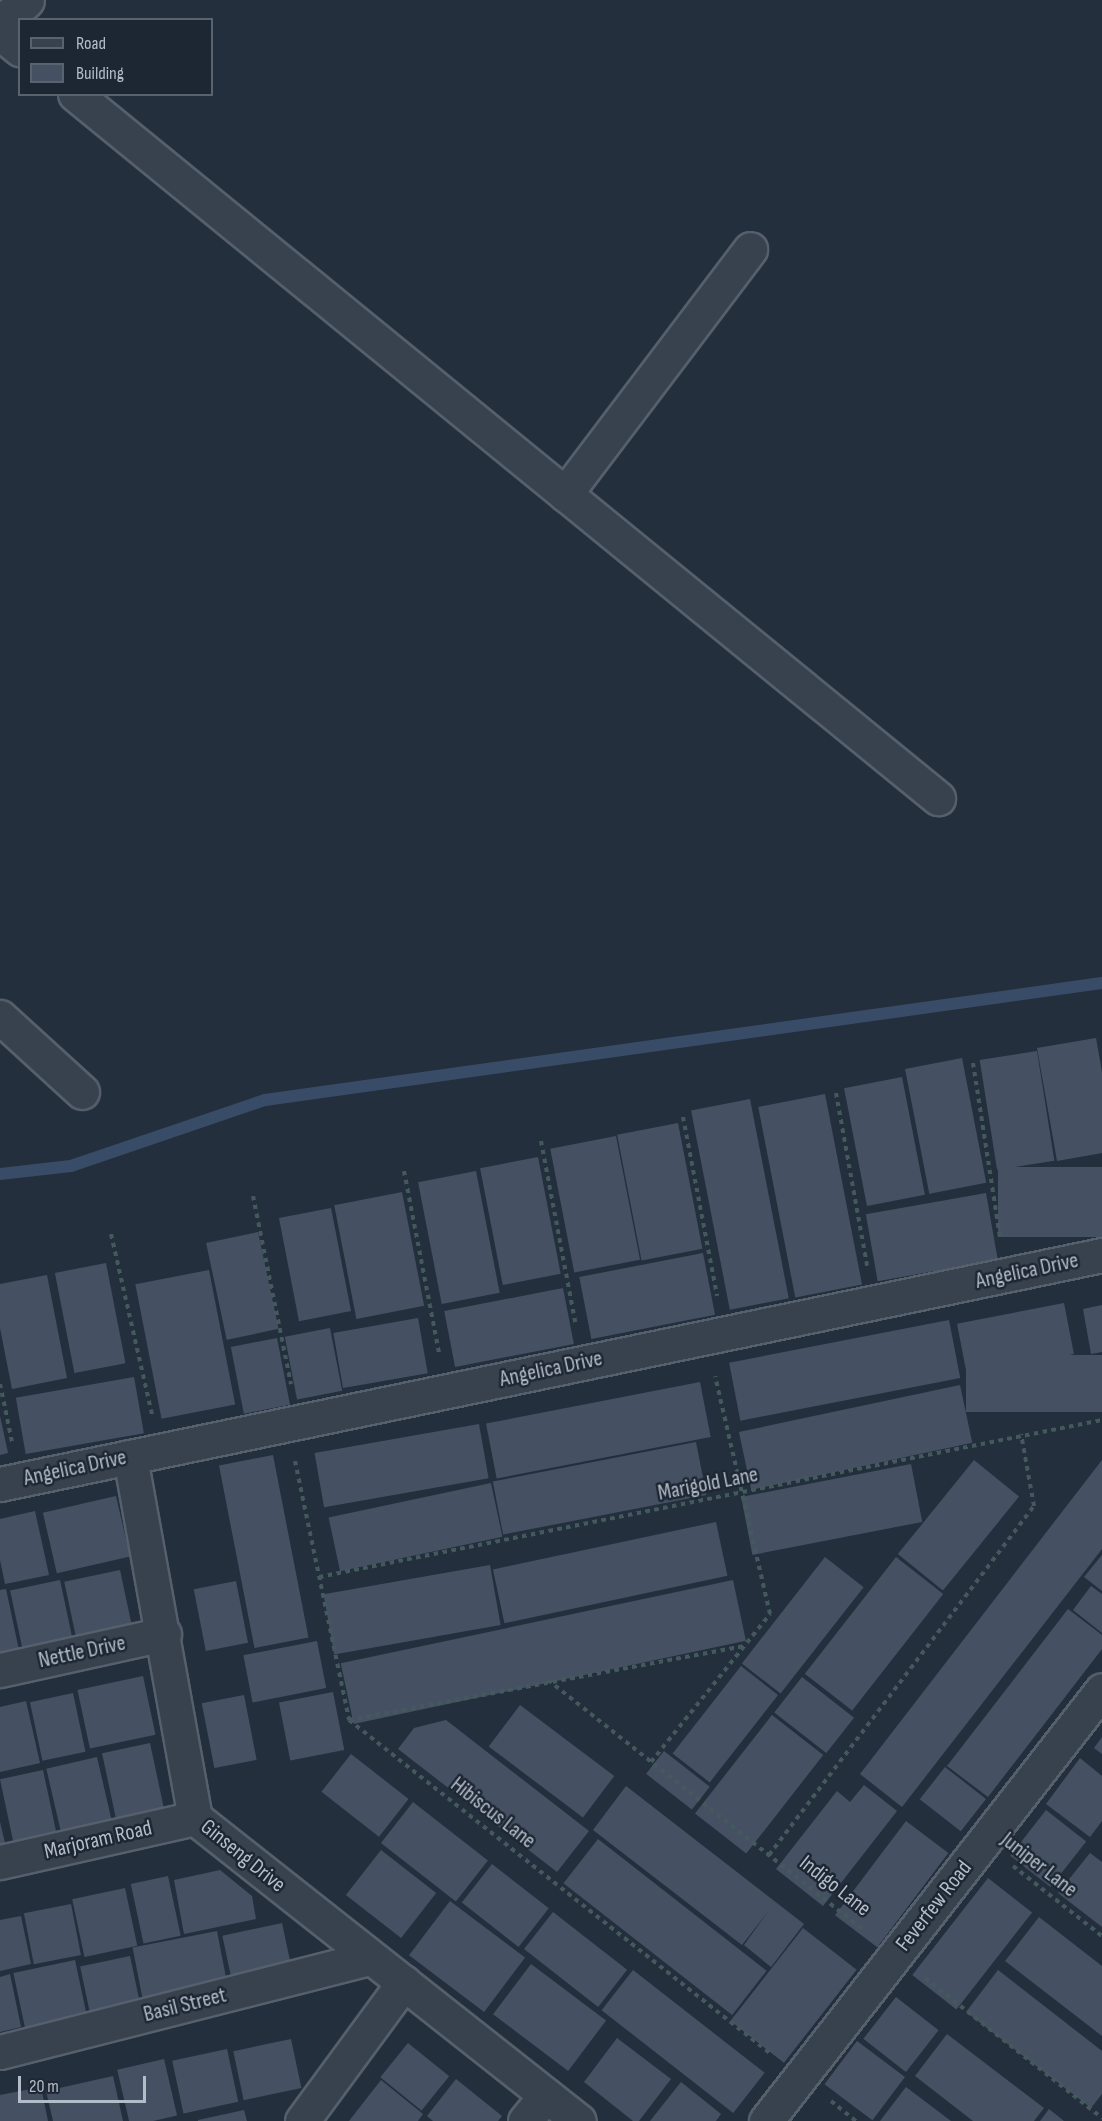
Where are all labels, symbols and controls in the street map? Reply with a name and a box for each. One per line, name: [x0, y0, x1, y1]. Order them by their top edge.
legend: [18, 18, 213, 96]
text: Road: [76, 33, 106, 54]
text: Building: [76, 63, 124, 84]
street label: Angelica Drive: [973, 1247, 1081, 1295]
street label: Angelica Drive: [497, 1345, 605, 1393]
street label: Angelica Drive: [21, 1444, 129, 1492]
street label: Marigold Lane: [656, 1461, 760, 1507]
street label: Nettle Drive: [36, 1630, 128, 1674]
street label: Hibiscus Lane: [445, 1772, 541, 1854]
street label: Ginseng Drive: [195, 1814, 291, 1898]
street label: Marjoram Road: [42, 1815, 154, 1865]
street label: Juniper Lane: [995, 1827, 1083, 1903]
street label: Indigo Lane: [794, 1850, 876, 1922]
street label: Feverfew Road: [890, 1855, 978, 1957]
street label: Basil Street: [141, 1982, 229, 2028]
scale bar: [21, 2064, 148, 2102]
text: 20 m: [29, 2076, 59, 2097]

